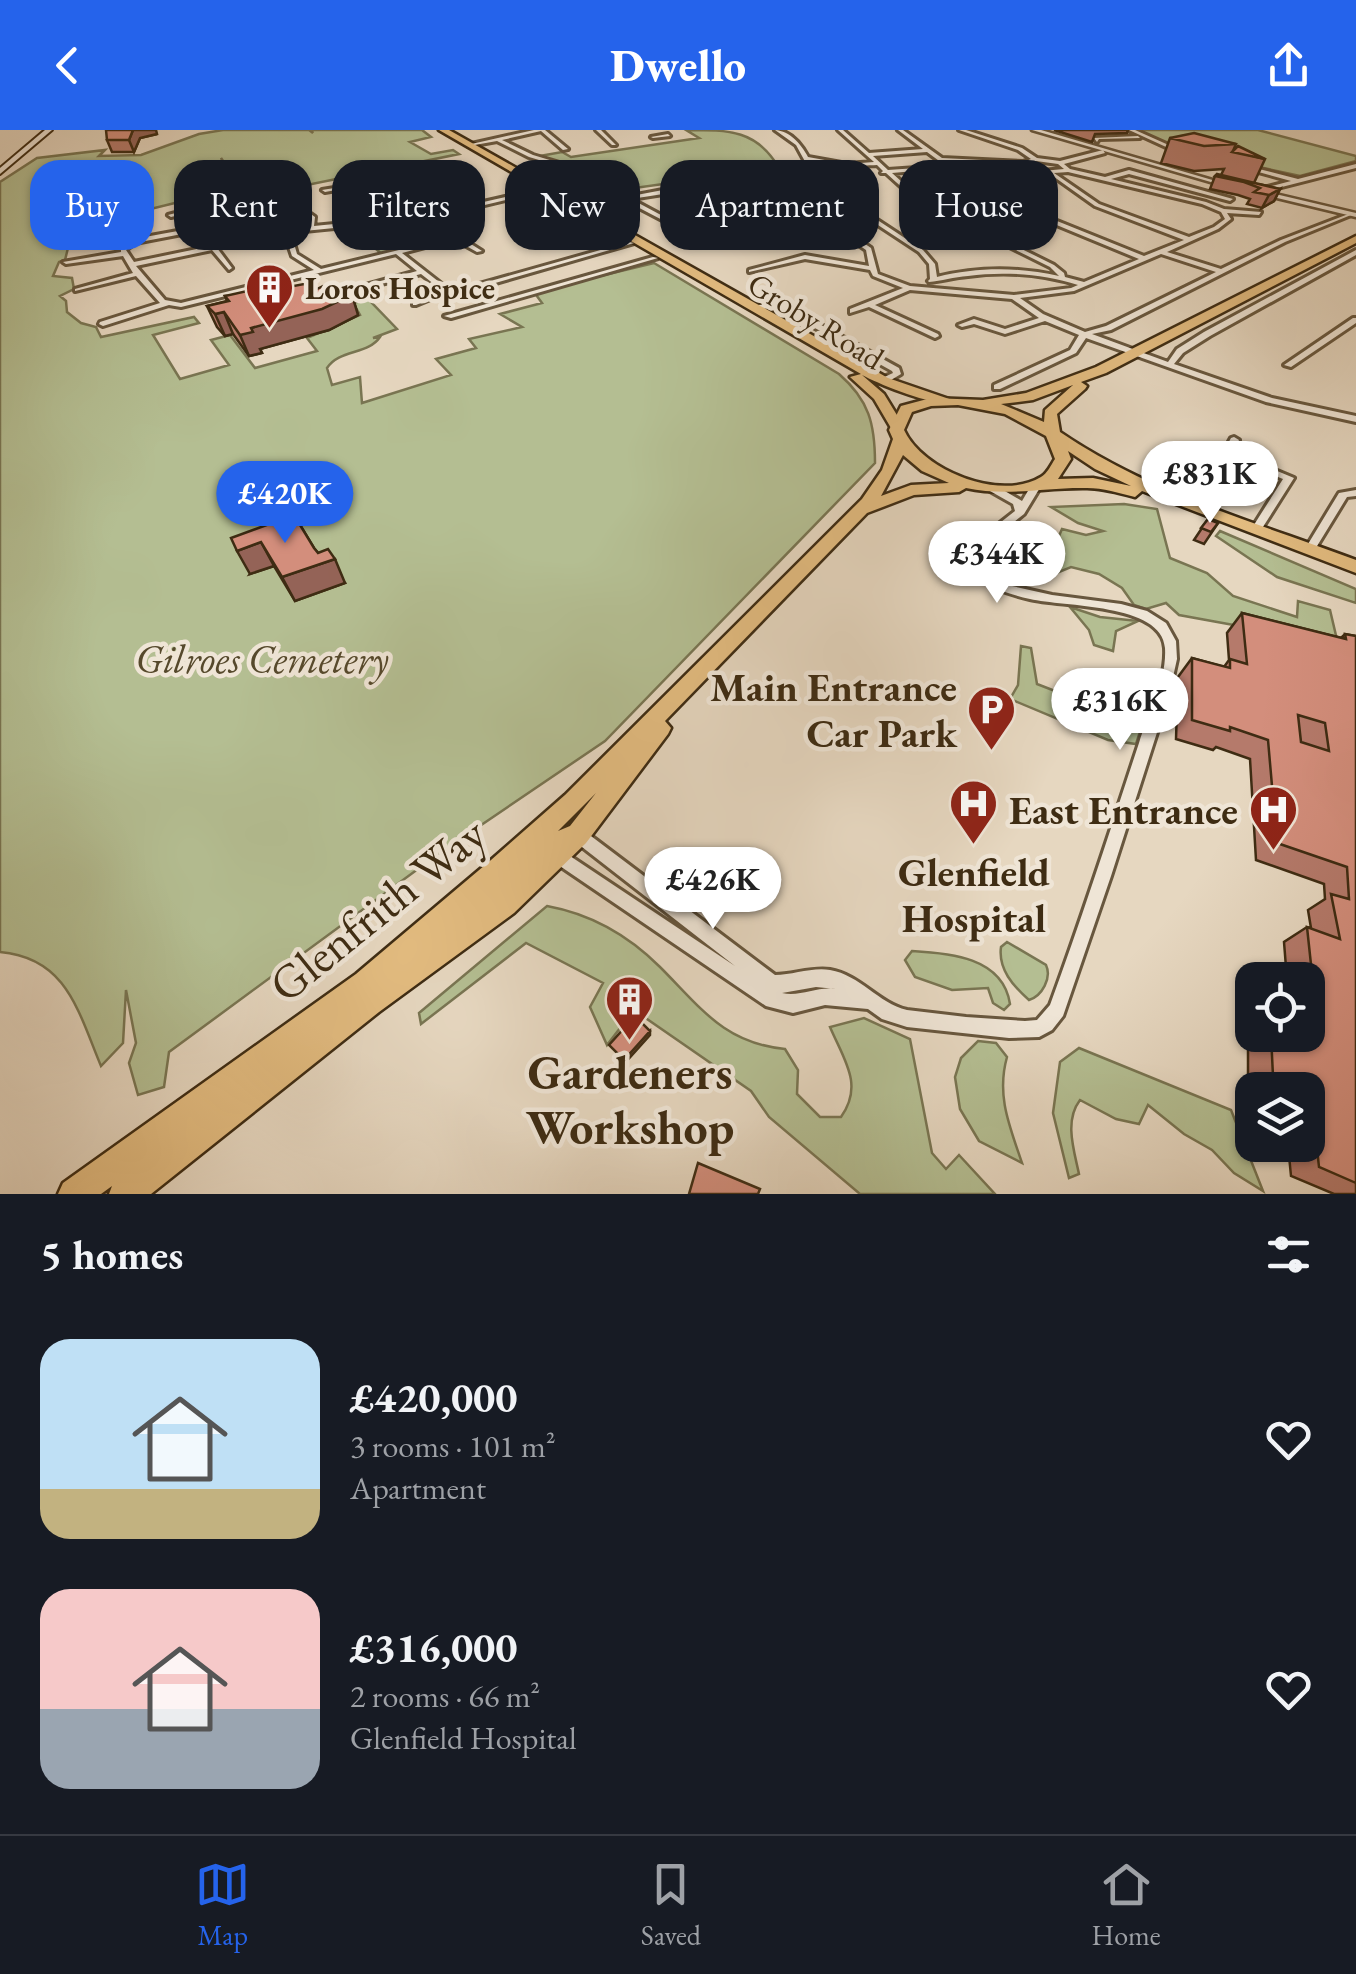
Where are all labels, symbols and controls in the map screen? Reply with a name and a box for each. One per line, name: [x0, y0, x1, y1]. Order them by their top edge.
text: Dwello: [610, 36, 746, 94]
icon: back: [40, 38, 95, 93]
icon: share: [1261, 38, 1316, 93]
chip: Buy: [30, 160, 154, 250]
chip: Rent: [174, 160, 312, 250]
chip: Filters: [332, 160, 485, 250]
chip: New: [505, 160, 640, 250]
chip: Apartment: [660, 160, 879, 250]
chip: House: [899, 160, 1058, 250]
building icon: Loros Hospice: [244, 262, 296, 330]
street label: Groby Road: [740, 263, 893, 380]
place label: Loros Hospice: [305, 267, 495, 309]
pin: £831K: [1140, 441, 1280, 526]
text: £831K: [1163, 452, 1257, 494]
pin: £420K: [215, 461, 355, 546]
text: £420K: [238, 472, 332, 514]
pin: £344K: [927, 521, 1067, 606]
text: £344K: [950, 532, 1044, 574]
park label: Gilroes Cemetery: [135, 633, 389, 685]
place label: Main Entrance Car Park: [710, 661, 958, 759]
pin: £316K: [1050, 668, 1190, 753]
text: £316K: [1073, 679, 1167, 721]
parking icon: Main Entrance Car Park: [966, 684, 1018, 752]
hospital icon: Glenfield Hospital: [948, 778, 1000, 846]
place label: East Entrance: [1009, 784, 1238, 836]
hospital icon: East Entrance: [1247, 784, 1299, 852]
street label: Glenfrith Way: [256, 802, 499, 1015]
place label: Glenfield Hospital: [898, 846, 1050, 944]
pin: £426K: [643, 847, 783, 932]
text: £426K: [666, 858, 760, 900]
map controls: [1235, 962, 1325, 1162]
button: locate: [1235, 962, 1325, 1052]
building icon: Gardeners Workshop: [604, 974, 656, 1042]
place label: Gardeners Workshop: [526, 1041, 734, 1158]
button: layers: [1235, 1072, 1325, 1162]
text: 5 homes: [40, 1227, 183, 1282]
icon: filters: [1261, 1227, 1316, 1282]
text: £420,000: [350, 1370, 518, 1425]
icon: home: [120, 1379, 240, 1499]
icon: heart: [1261, 1412, 1316, 1467]
text: 3 rooms · 101 m²: [350, 1425, 556, 1467]
text: Apartment: [350, 1467, 486, 1509]
text: £316,000: [350, 1620, 518, 1675]
icon: home: [120, 1629, 240, 1749]
icon: heart: [1261, 1662, 1316, 1717]
text: 2 rooms · 66 m²: [350, 1675, 540, 1717]
text: Glenfield Hospital: [350, 1717, 577, 1759]
tab: Map: [195, 1857, 250, 1953]
tab: Saved: [641, 1857, 701, 1953]
tab: Home: [1091, 1857, 1161, 1953]

